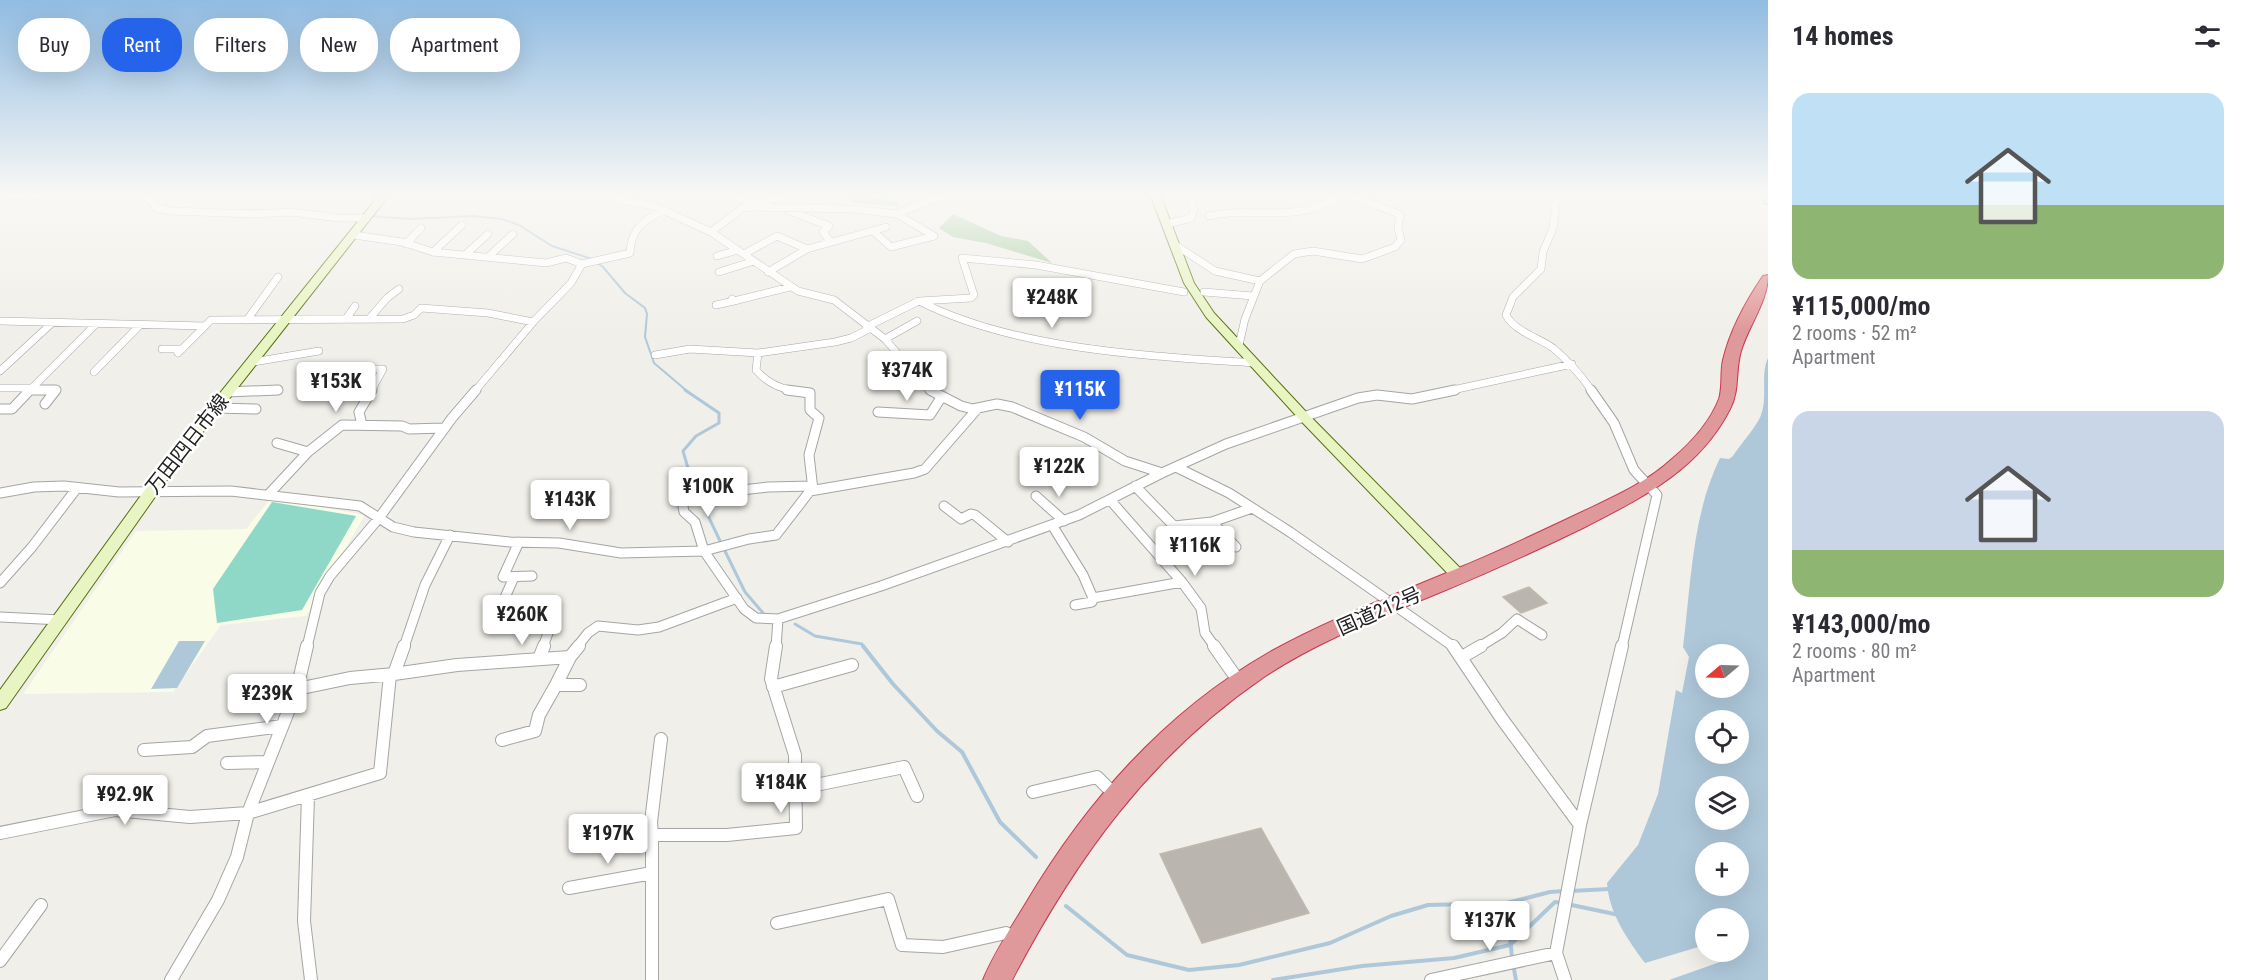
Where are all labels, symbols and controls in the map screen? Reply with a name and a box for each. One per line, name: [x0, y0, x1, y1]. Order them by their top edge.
chip: Buy: [18, 18, 90, 72]
chip: Rent: [102, 18, 182, 72]
chip: Filters: [194, 18, 288, 72]
chip: New: [300, 18, 378, 72]
chip: Apartment: [390, 18, 520, 72]
icon: filters: [2191, 20, 2224, 53]
text: 14 homes: [1792, 21, 1894, 51]
icon: home: [1954, 132, 2062, 240]
pin: ¥248K: [1010, 278, 1094, 329]
text: ¥248K: [1027, 285, 1077, 309]
text: ¥115,000/mo: [1792, 291, 1930, 321]
text: 2 rooms · 52 m²: [1792, 321, 1917, 345]
text: Apartment: [1792, 345, 1876, 369]
pin: ¥374K: [865, 351, 949, 402]
text: ¥374K: [882, 358, 932, 382]
pin: ¥153K: [294, 362, 378, 413]
text: ¥153K: [311, 369, 361, 393]
pin: ¥115K: [1038, 370, 1122, 421]
text: ¥115K: [1055, 377, 1105, 401]
street label: 万田四日市線: [141, 389, 233, 499]
pin: ¥122K: [1017, 447, 1101, 498]
icon: home: [1954, 450, 2062, 558]
text: ¥122K: [1034, 454, 1084, 478]
pin: ¥100K: [666, 467, 750, 518]
text: ¥100K: [683, 474, 733, 498]
pin: ¥143K: [528, 480, 612, 531]
text: ¥143K: [545, 487, 595, 511]
pin: ¥116K: [1153, 526, 1237, 577]
text: ¥116K: [1170, 533, 1220, 557]
street label: 国道212号: [1333, 582, 1425, 640]
pin: ¥260K: [480, 595, 564, 646]
text: ¥260K: [497, 602, 547, 626]
text: ¥143,000/mo: [1792, 609, 1930, 639]
text: 2 rooms · 80 m²: [1792, 639, 1917, 663]
north arrow: [1695, 644, 1749, 698]
map controls: [1695, 644, 1749, 962]
text: Apartment: [1792, 663, 1876, 687]
pin: ¥239K: [225, 674, 309, 725]
text: ¥239K: [242, 681, 292, 705]
button: locate: [1695, 710, 1749, 764]
pin: ¥184K: [739, 763, 823, 814]
text: ¥184K: [756, 770, 806, 794]
pin: ¥92.9K: [76, 775, 174, 826]
button: layers: [1695, 776, 1749, 830]
text: ¥92.9K: [97, 782, 153, 806]
pin: ¥197K: [566, 814, 650, 865]
text: ¥197K: [583, 821, 633, 845]
button: +: [1695, 842, 1749, 896]
pin: ¥137K: [1448, 901, 1532, 952]
text: ¥137K: [1465, 908, 1515, 932]
button: −: [1695, 908, 1749, 962]

